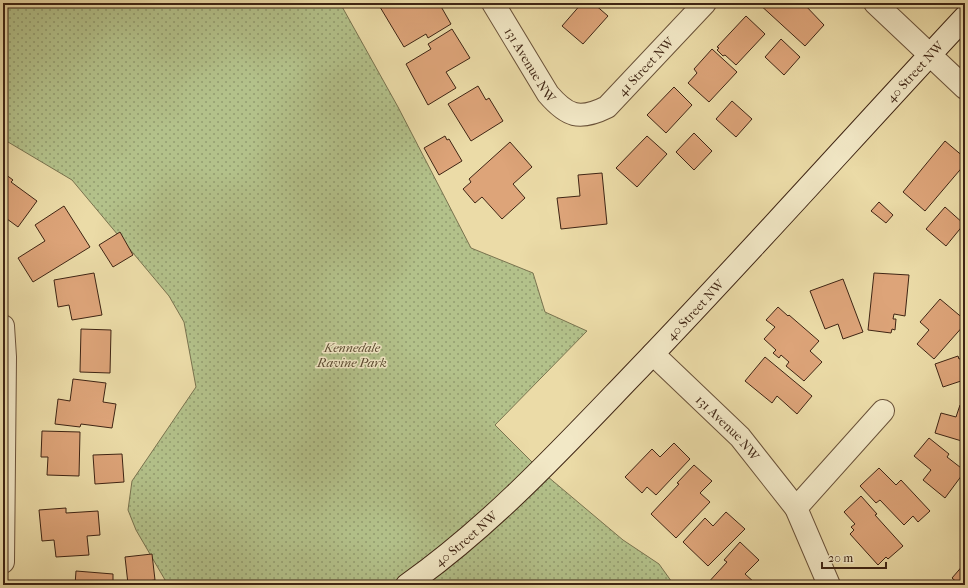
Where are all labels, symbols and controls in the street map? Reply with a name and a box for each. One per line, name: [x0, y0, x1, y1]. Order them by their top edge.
street label: 131 Avenue NW: [502, 24, 560, 106]
street label: 41 Street NW: [614, 33, 677, 99]
street label: 40 Street NW: [883, 37, 947, 105]
street label: 40 Street NW: [663, 275, 728, 343]
park label: Kennedale Ravine Park: [316, 340, 387, 370]
street label: 131 Avenue NW: [693, 392, 763, 464]
street label: 40 Street NW: [431, 507, 501, 569]
scale bar: [822, 544, 886, 570]
text: 20 m: [828, 551, 853, 565]

